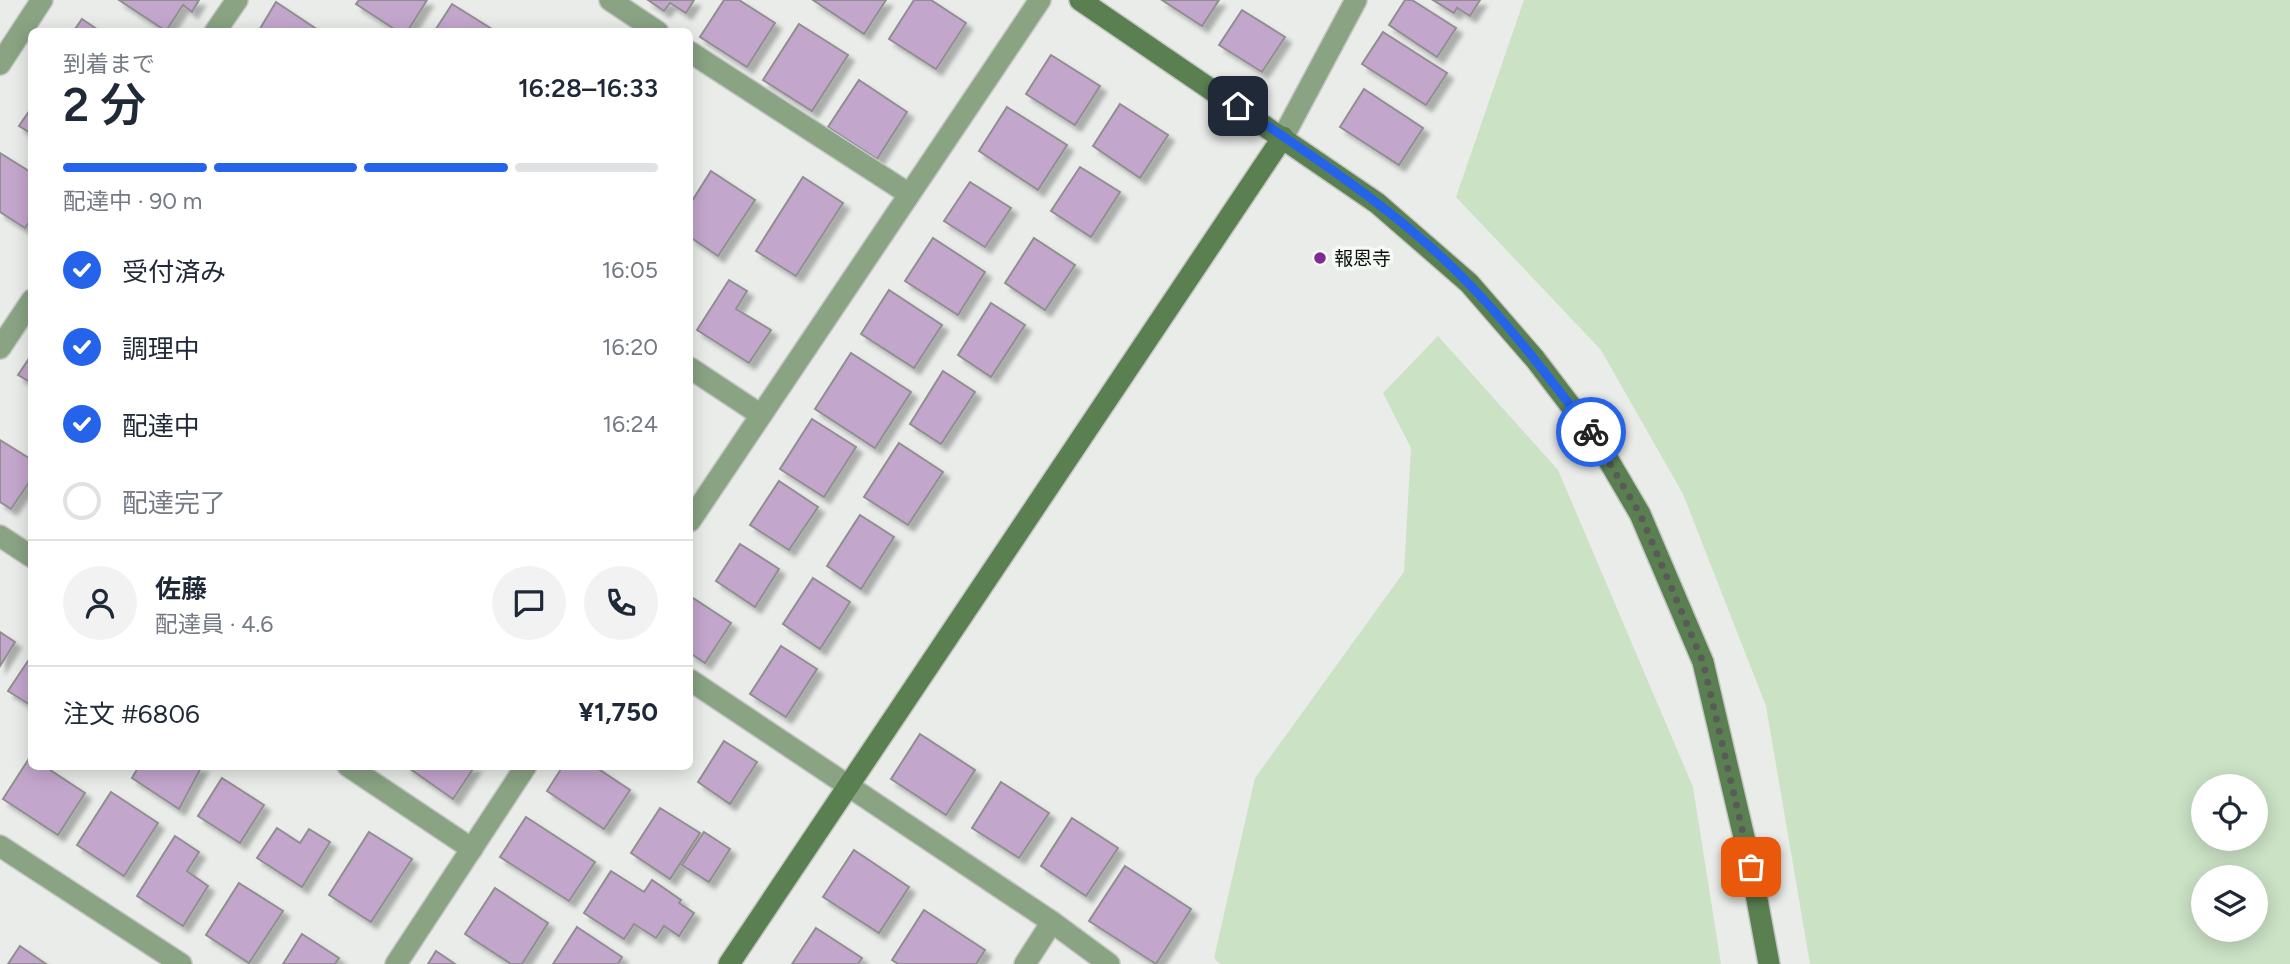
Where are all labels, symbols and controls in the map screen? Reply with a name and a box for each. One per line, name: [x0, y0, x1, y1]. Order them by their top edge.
text: 到着まで: [63, 50, 155, 78]
text: 16:28–16:33: [518, 72, 658, 104]
pin: [1208, 76, 1268, 136]
text: 2 分: [63, 77, 146, 133]
icon: home: [1219, 87, 1257, 125]
text: 配達中 · 90 m: [63, 187, 202, 215]
place label: 報恩寺: [1334, 247, 1391, 270]
marker: 報恩寺: [1312, 250, 1328, 266]
icon: check: [63, 251, 101, 289]
text: 受付済み: [122, 256, 226, 288]
text: 16:05: [602, 256, 658, 284]
icon: check: [63, 328, 101, 366]
text: 調理中: [122, 333, 200, 365]
text: 16:20: [602, 333, 658, 361]
courier: [1556, 397, 1626, 467]
icon: check: [63, 405, 101, 443]
text: 配達中: [122, 410, 200, 442]
text: 16:24: [603, 410, 658, 438]
icon: bike: [1572, 413, 1610, 451]
text: 配達完了: [122, 487, 226, 519]
button: person: [63, 566, 137, 640]
button: chat: [492, 566, 566, 640]
button: phone: [584, 566, 658, 640]
text: 佐藤: [155, 573, 207, 605]
text: 配達員 · 4.6: [155, 610, 273, 638]
text: ¥1,750: [578, 696, 658, 728]
text: 注文 #6806: [63, 698, 200, 730]
map controls: [2191, 774, 2268, 942]
button: locate: [2191, 774, 2268, 851]
pin: [1721, 837, 1781, 897]
icon: bag: [1732, 848, 1770, 886]
button: layers: [2191, 865, 2268, 942]

